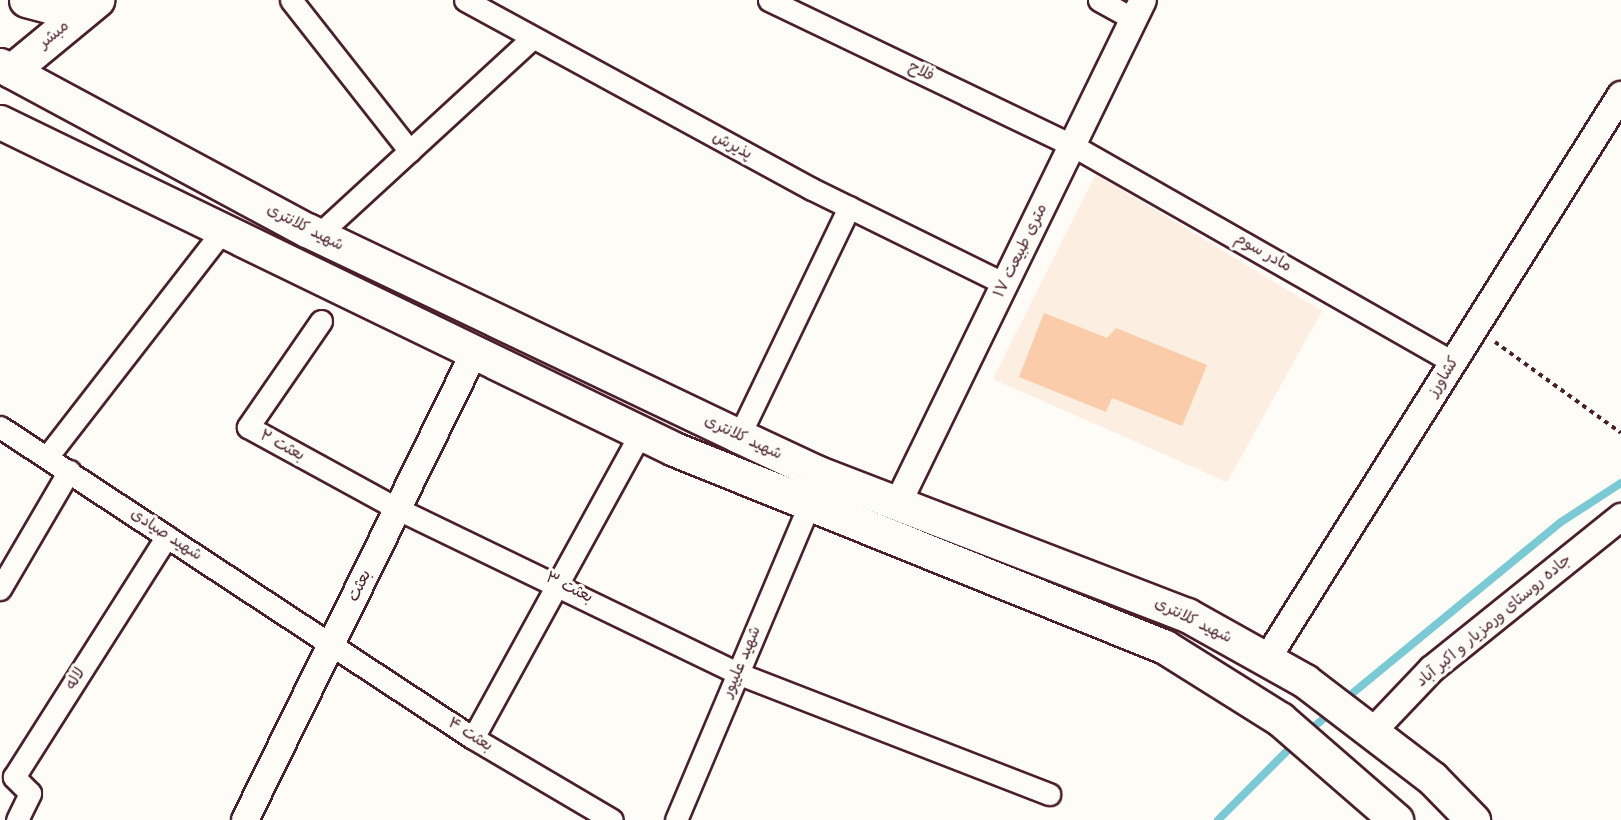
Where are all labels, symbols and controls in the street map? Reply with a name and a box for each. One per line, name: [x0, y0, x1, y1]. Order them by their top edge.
street label: مبشر: [35, 17, 73, 53]
street label: فلاح: [905, 58, 937, 86]
street label: پذیرش: [709, 128, 755, 164]
street label: شهید کلانتری: [263, 200, 347, 256]
street label: ۱۷ متری طبیعت: [990, 201, 1052, 301]
street label: مادر سوم: [1231, 229, 1295, 277]
street label: کشاورز: [1424, 353, 1464, 401]
street label: شهید کلانتری: [701, 412, 785, 464]
street label: بعثت ۲: [256, 426, 308, 466]
street label: شهید صیادی: [127, 505, 205, 565]
street label: جاده روستای ورمزیار و اکبر آباد: [1413, 550, 1575, 692]
street label: بعثت: [344, 567, 376, 605]
street label: بعثت ۳: [542, 568, 596, 608]
street label: شهید کلانتری: [1151, 594, 1235, 648]
street label: شهید علیپور: [718, 623, 766, 701]
street label: لاله: [62, 664, 90, 694]
street label: بعثت ۴: [444, 714, 496, 756]

